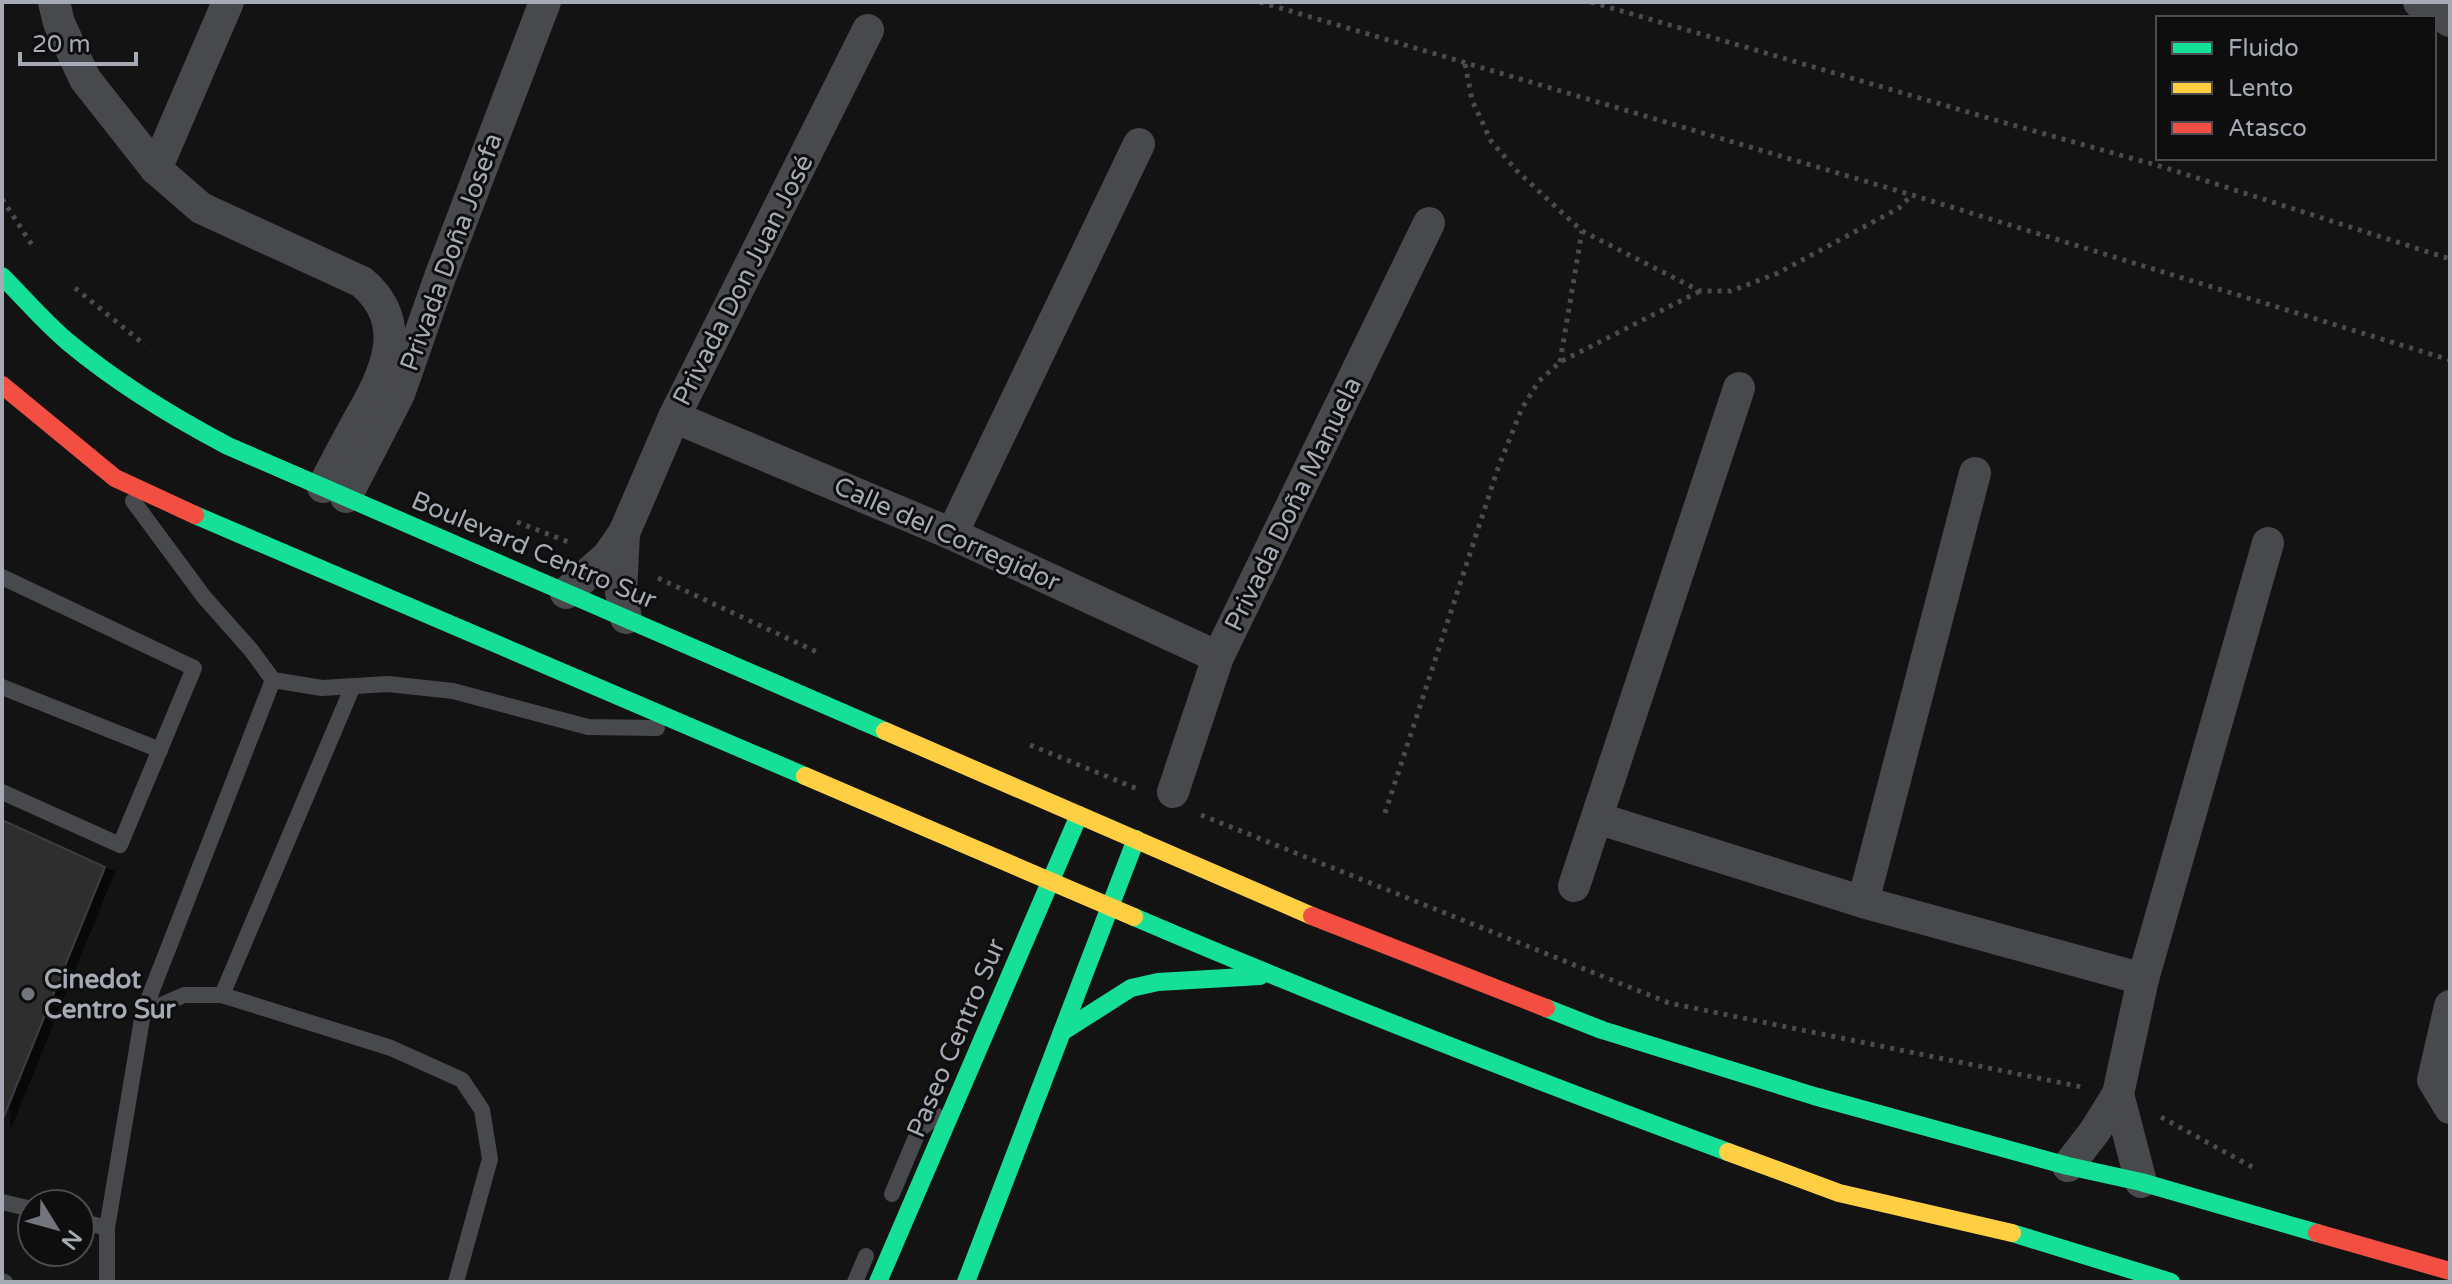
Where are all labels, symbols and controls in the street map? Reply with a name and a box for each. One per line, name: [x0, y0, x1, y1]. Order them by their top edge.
scale bar: [20, 16, 136, 66]
legend: [2156, 16, 2436, 160]
text: 20 m: [32, 30, 90, 59]
text: Fluido: [2228, 34, 2299, 63]
text: Lento: [2228, 74, 2293, 103]
text: Atasco: [2228, 114, 2307, 143]
street label: Privada Doña Josefa: [394, 129, 508, 375]
street label: Privada Don Juan José: [666, 149, 820, 411]
street label: Privada Doña Manuela: [1218, 372, 1368, 636]
street label: Calle del Corregidor: [829, 470, 1065, 598]
street label: Boulevard Centro Sur: [407, 484, 661, 616]
street label: Paseo Centro Sur: [900, 934, 1012, 1142]
place label: Cinedot Centro Sur: [44, 964, 177, 1025]
marker: Cinedot Centro Sur: [19, 985, 37, 1003]
north arrow: [16, 1188, 96, 1268]
text: N: [55, 1225, 87, 1254]

